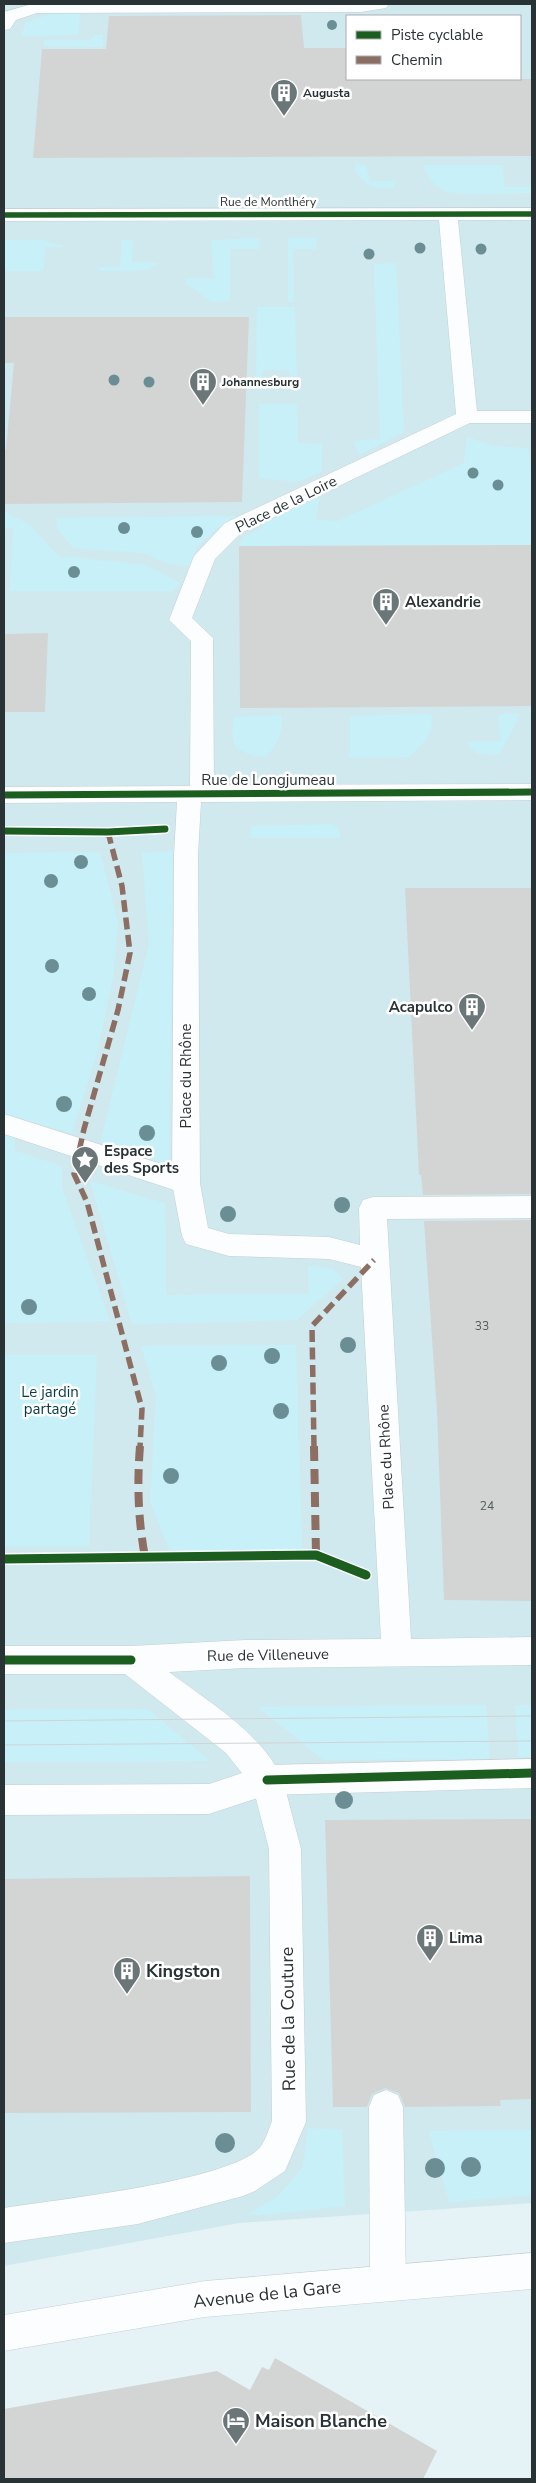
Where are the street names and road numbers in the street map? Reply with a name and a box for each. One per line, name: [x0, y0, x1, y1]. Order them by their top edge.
street label: Rue de Montlhéry: [220, 194, 317, 210]
street label: Place de la Loire: [232, 471, 340, 537]
street label: Rue de Longjumeau: [201, 770, 335, 790]
street label: Place du Rhône: [176, 1024, 196, 1128]
street label: Place du Rhône: [373, 1404, 399, 1510]
street label: Rue de Villeneuve: [207, 1644, 329, 1666]
street label: Rue de la Couture: [275, 1947, 301, 2091]
street label: Avenue de la Gare: [192, 2274, 342, 2314]

